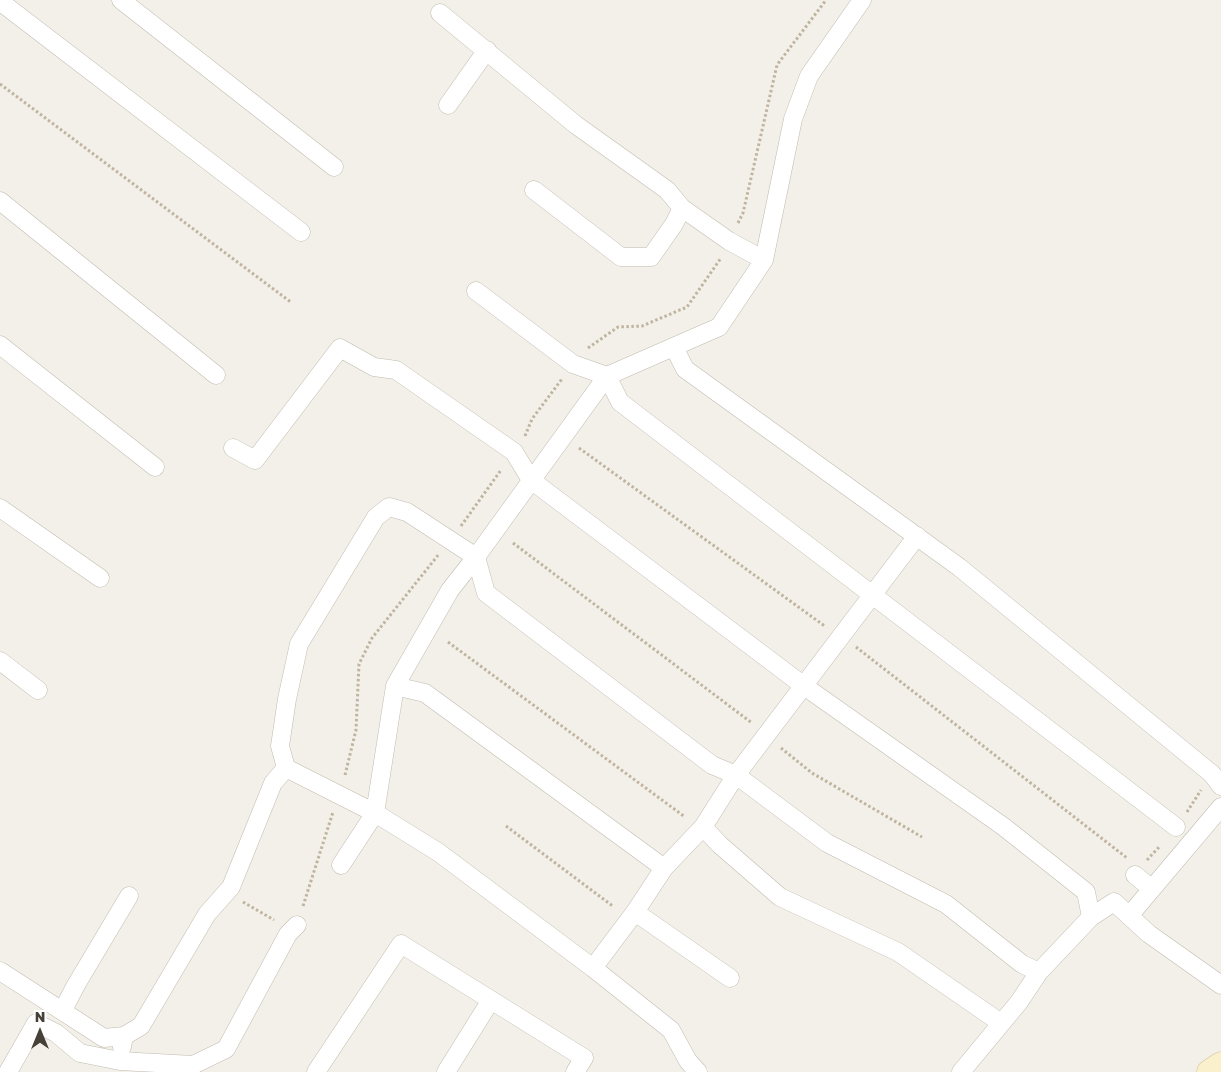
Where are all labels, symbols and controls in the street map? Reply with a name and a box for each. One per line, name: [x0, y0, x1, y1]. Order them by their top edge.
north arrow: [15, 1007, 65, 1057]
text: N: [35, 1008, 45, 1025]

